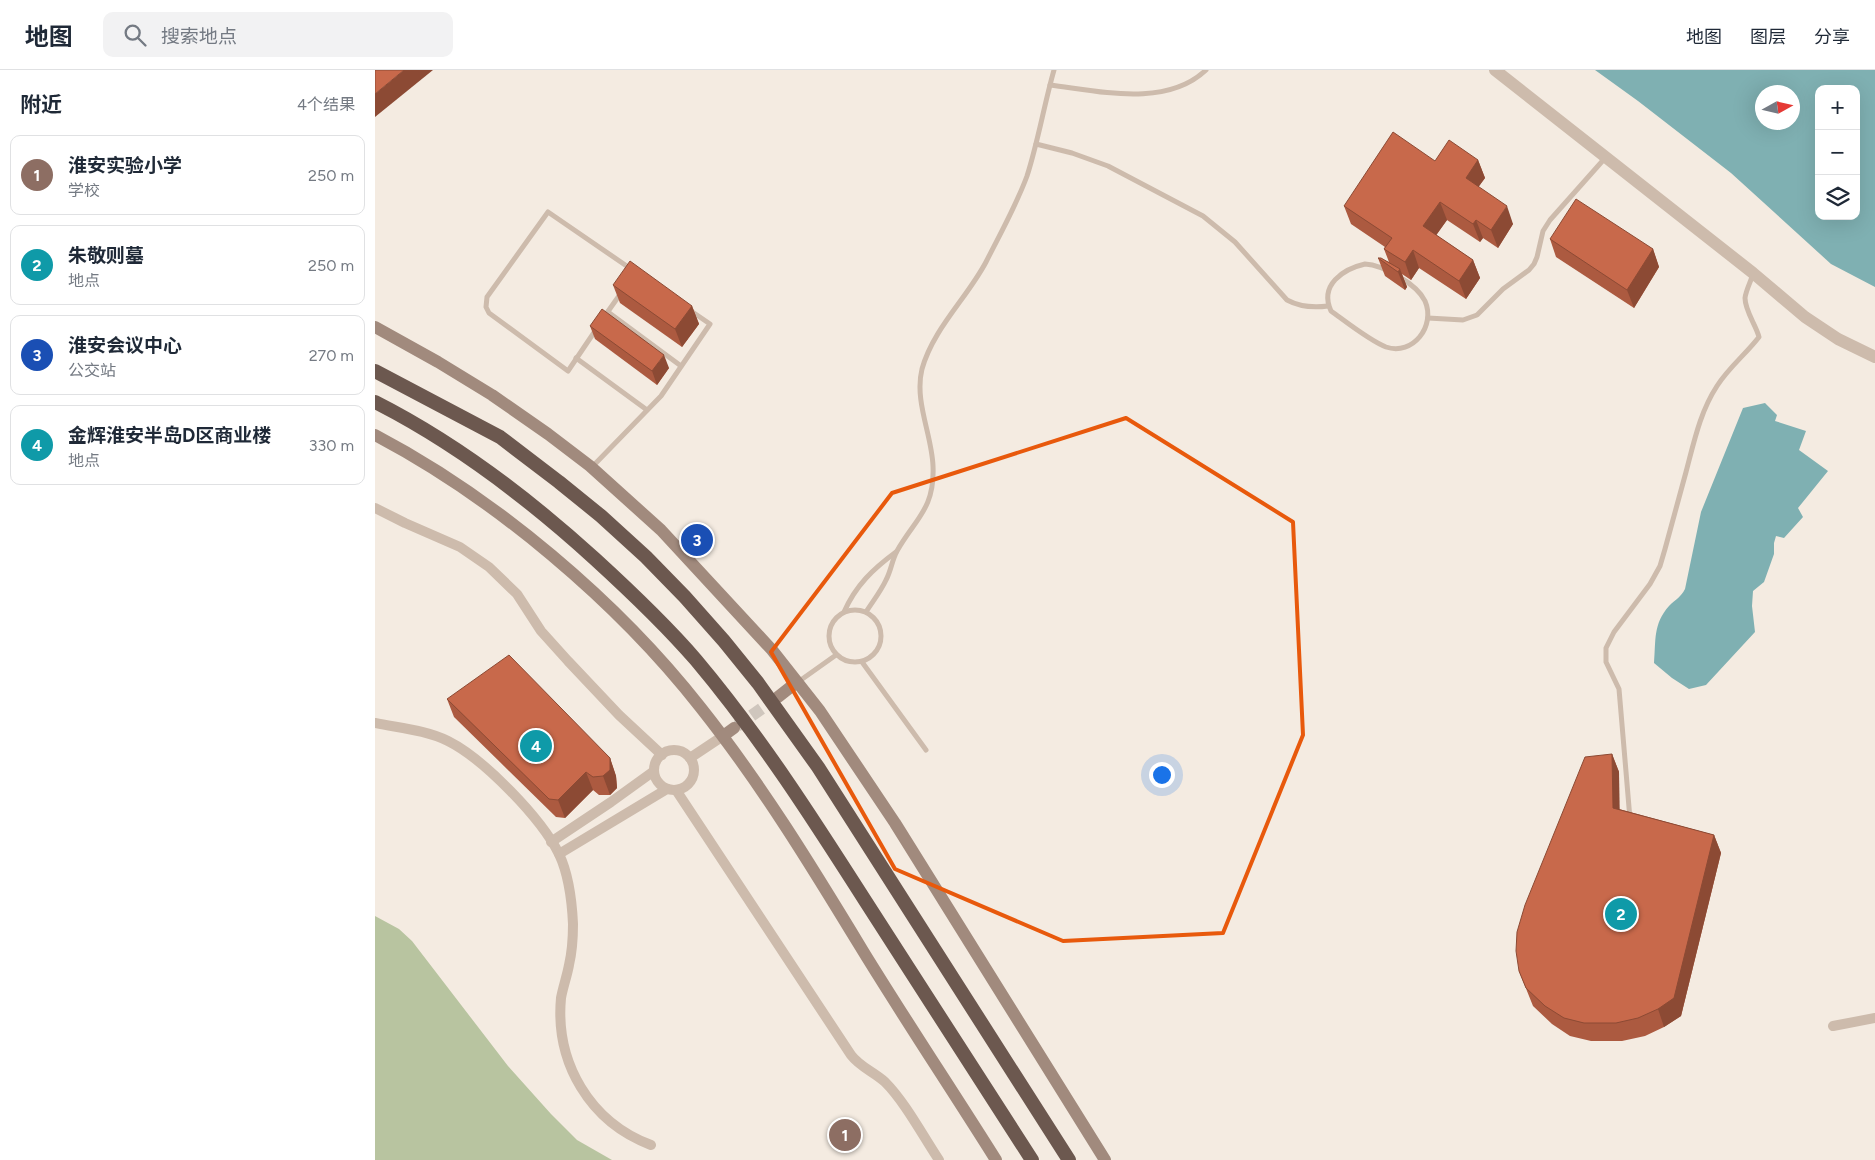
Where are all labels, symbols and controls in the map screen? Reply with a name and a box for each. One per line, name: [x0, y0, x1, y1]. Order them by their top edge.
search box: [103, 12, 453, 57]
icon: search: [121, 21, 149, 49]
text: 地图: [25, 22, 73, 51]
text: 搜索地点: [161, 25, 237, 48]
text: 地图: [1686, 26, 1722, 48]
text: 图层: [1750, 26, 1786, 48]
text: 分享: [1814, 26, 1850, 48]
north arrow: [1755, 85, 1800, 130]
map controls: [1815, 85, 1860, 220]
button: +: [1815, 85, 1860, 130]
text: 附近: [20, 92, 62, 117]
text: 4个结果: [297, 95, 355, 114]
button: −: [1815, 130, 1860, 175]
text: 淮安实验小学: [68, 154, 182, 177]
text: 1: [34, 166, 40, 185]
text: 250 m: [308, 166, 354, 185]
button: layers: [1815, 175, 1860, 220]
text: 学校: [68, 181, 100, 200]
text: 朱敬则墓: [68, 244, 144, 267]
text: 2: [32, 256, 42, 275]
text: 250 m: [308, 256, 354, 275]
text: 地点: [68, 271, 100, 290]
text: 淮安会议中心: [68, 334, 182, 357]
text: 3: [33, 346, 41, 365]
text: 270 m: [309, 346, 354, 365]
text: 公交站: [68, 361, 116, 380]
text: 金辉淮安半岛D区商业楼: [68, 424, 271, 447]
text: 4: [32, 436, 42, 455]
text: 330 m: [309, 436, 354, 455]
text: 地点: [68, 451, 100, 470]
pin: 3: [681, 521, 713, 559]
pin: 4: [520, 727, 552, 765]
your location: [1149, 762, 1175, 788]
pin: 2: [1605, 895, 1637, 933]
pin: 1: [829, 1116, 861, 1154]

